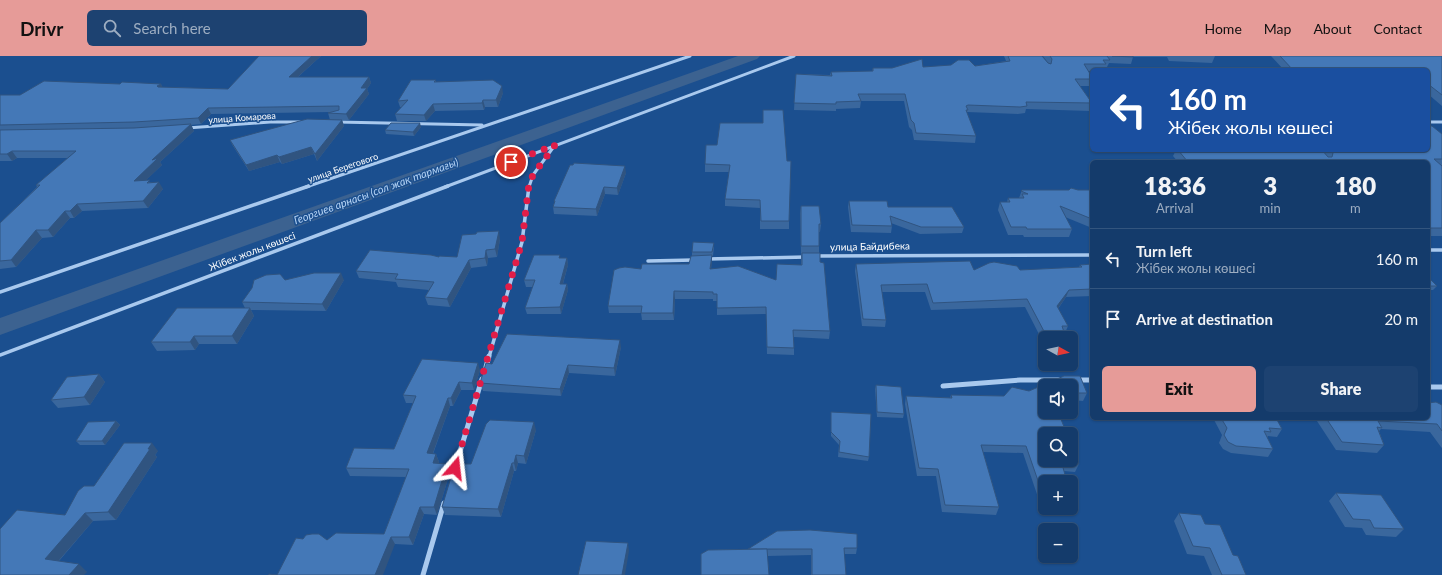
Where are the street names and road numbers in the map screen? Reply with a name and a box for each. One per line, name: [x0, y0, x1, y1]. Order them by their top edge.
street label: улица Комарова: [208, 110, 276, 125]
street label: улица Берегового: [306, 150, 380, 185]
street label: Жібек жолы көшесі: [207, 229, 297, 273]
street label: улица Байдибека: [830, 239, 910, 253]

